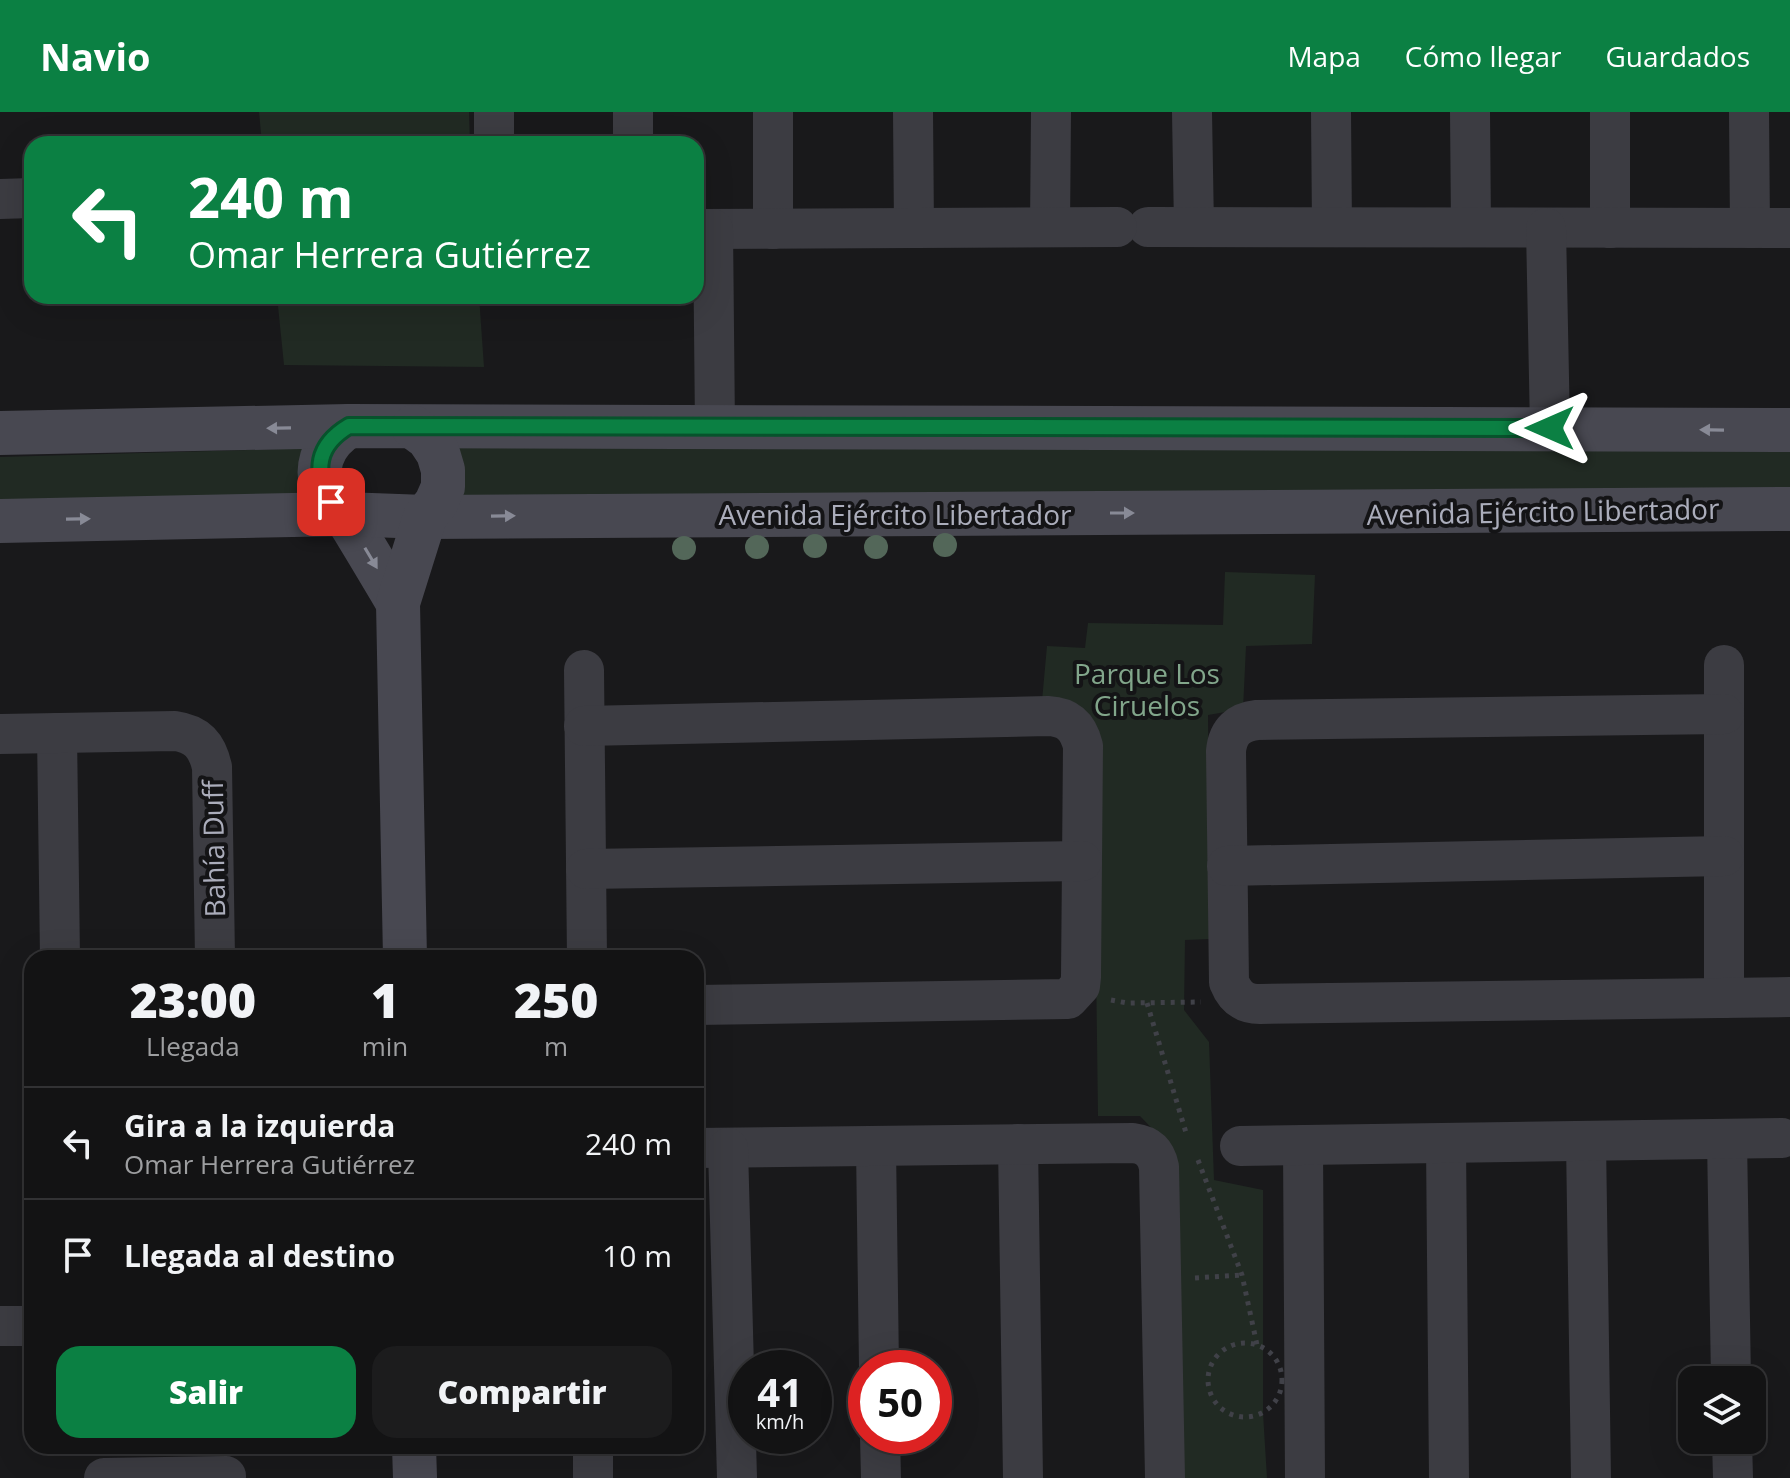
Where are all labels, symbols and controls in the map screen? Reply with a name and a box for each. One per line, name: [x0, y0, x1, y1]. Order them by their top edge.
text: Navio: [40, 30, 151, 82]
text: Mapa: [1287, 37, 1361, 75]
text: Cómo llegar: [1405, 37, 1561, 75]
text: Guardados: [1605, 37, 1750, 75]
text: 240 m: [188, 158, 354, 234]
icon: left: [56, 168, 160, 272]
text: Omar Herrera Gutiérrez: [188, 230, 591, 279]
position arrow: [1508, 386, 1592, 470]
one-way arrow: [266, 421, 291, 434]
one-way arrow: [1699, 423, 1724, 436]
pin: [297, 468, 365, 536]
icon: arrive: [309, 480, 353, 524]
street label: Avenida Ejército Libertador: [1366, 489, 1720, 533]
street label: Avenida Ejército Libertador: [719, 495, 1072, 533]
one-way arrow: [1110, 507, 1135, 519]
one-way arrow: [491, 510, 516, 522]
one-way arrow: [66, 513, 91, 525]
one-way arrow: [364, 547, 378, 569]
park label: Parque Los Ciruelos: [1074, 654, 1220, 724]
street label: Bahía Duff: [193, 778, 233, 918]
text: 23:00: [130, 967, 256, 1032]
text: 1: [371, 967, 399, 1032]
text: 250: [514, 967, 598, 1032]
text: Llegada: [146, 1028, 240, 1064]
text: min: [362, 1028, 408, 1064]
text: m: [544, 1028, 568, 1064]
text: Gira a la izquierda: [124, 1105, 396, 1146]
icon: left: [56, 1121, 100, 1165]
text: 240 m: [585, 1123, 672, 1164]
text: Omar Herrera Gutiérrez: [124, 1146, 415, 1182]
icon: arrive: [56, 1233, 100, 1277]
text: Llegada al destino: [124, 1235, 395, 1276]
text: 10 m: [602, 1235, 672, 1276]
button: Salir: [56, 1346, 356, 1438]
button: Compartir: [372, 1346, 672, 1438]
speed limit sign: 50: [848, 1350, 952, 1454]
text: 41: [757, 1364, 803, 1419]
map controls: [1678, 1366, 1766, 1454]
button: layers: [1678, 1366, 1766, 1454]
text: km/h: [756, 1408, 804, 1435]

